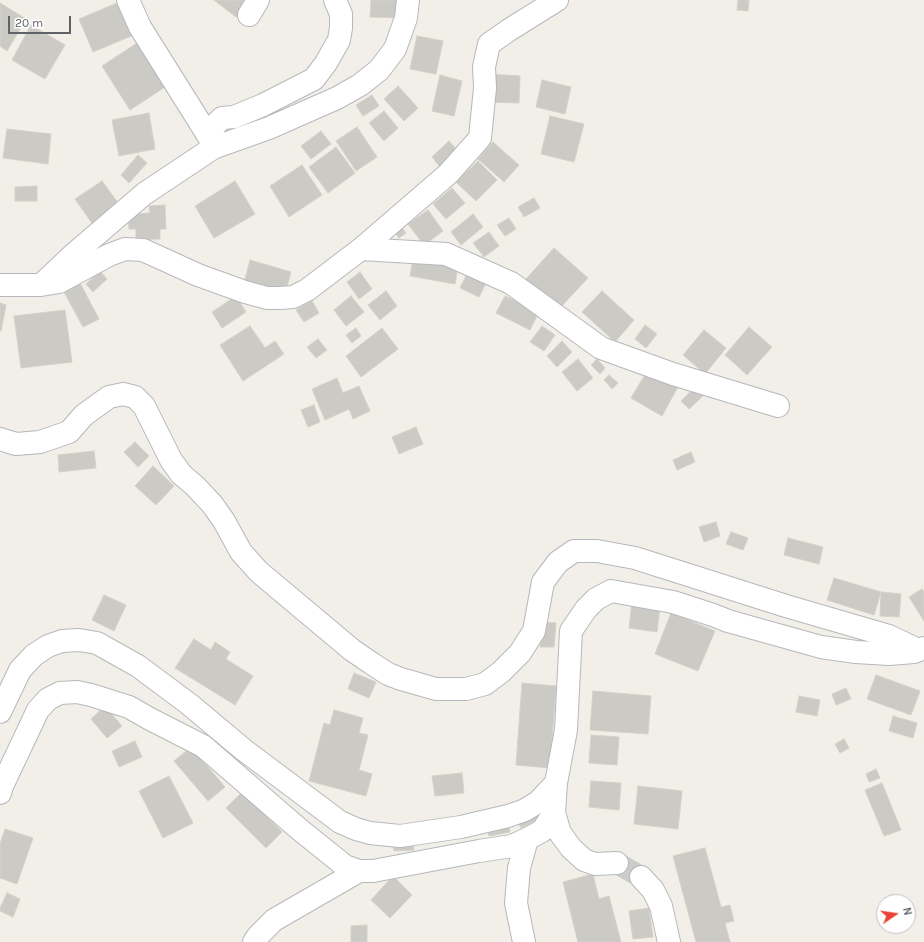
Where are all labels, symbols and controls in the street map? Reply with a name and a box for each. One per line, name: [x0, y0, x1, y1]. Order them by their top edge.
scale bar: [10, 8, 73, 34]
text: 20 m: [15, 16, 43, 30]
north arrow: [876, 894, 916, 934]
text: N: [900, 906, 914, 917]

